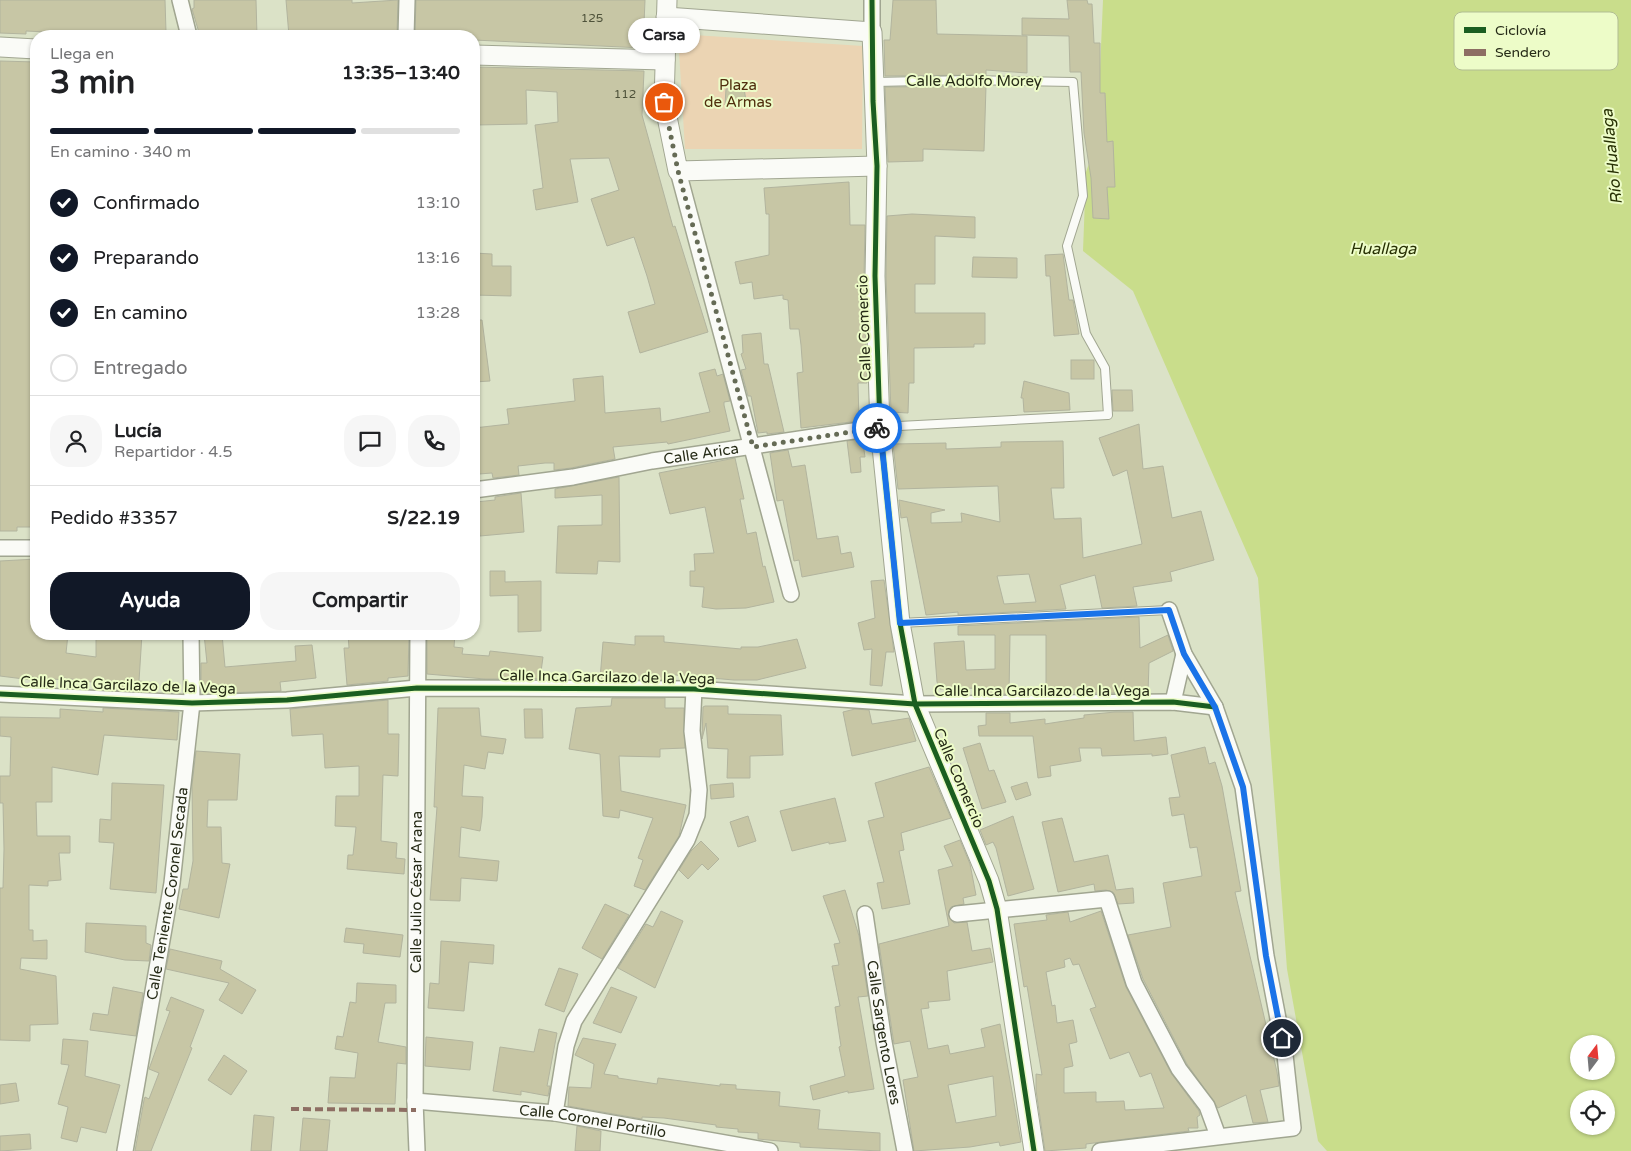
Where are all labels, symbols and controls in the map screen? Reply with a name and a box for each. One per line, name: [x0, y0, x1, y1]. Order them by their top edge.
house number: 125: [581, 11, 603, 25]
legend: [1454, 12, 1618, 70]
callout: Carsa: [628, 17, 700, 52]
text: Ciclovía: [1495, 22, 1546, 39]
text: Carsa: [643, 25, 685, 45]
text: Llega en: [50, 44, 114, 64]
text: Sendero: [1495, 44, 1551, 61]
text: 13:35–13:40: [342, 62, 460, 84]
text: 3 min: [50, 64, 135, 102]
street label: Calle Adolfo Morey: [906, 72, 1042, 90]
park label: Plaza de Armas: [704, 76, 772, 111]
pin: [643, 81, 685, 123]
house number: 112: [614, 87, 636, 101]
icon: bag: [650, 88, 678, 116]
water label: Río Huallaga: [1597, 107, 1627, 206]
text: En camino · 340 m: [50, 142, 191, 162]
icon: check: [50, 189, 78, 217]
text: Confirmado: [93, 192, 200, 214]
text: 13:10: [416, 193, 460, 213]
water label: Huallaga: [1350, 239, 1417, 259]
icon: check: [50, 244, 78, 272]
text: Preparando: [93, 247, 199, 269]
text: 13:16: [416, 248, 460, 268]
street label: Calle Comercio: [853, 274, 875, 382]
icon: check: [50, 299, 78, 327]
text: En camino: [93, 302, 188, 324]
text: 13:28: [416, 303, 460, 323]
text: Entregado: [93, 357, 188, 379]
courier: [852, 403, 902, 453]
icon: bike: [863, 414, 891, 442]
button: person: [50, 415, 102, 467]
button: chat: [344, 415, 396, 467]
button: phone: [408, 415, 460, 467]
text: Lucía: [114, 420, 162, 442]
street label: Calle Arica: [662, 439, 740, 468]
text: Repartidor · 4.5: [114, 442, 232, 462]
text: Pedido #3357: [50, 507, 178, 529]
text: S/22.19: [387, 507, 460, 529]
button: Ayuda: [50, 572, 250, 630]
button: Compartir: [260, 572, 460, 630]
street label: Calle Inca Garcilazo de la Vega: [499, 666, 715, 688]
street label: Calle Inca Garcilazo de la Vega: [20, 672, 236, 698]
street label: Calle Inca Garcilazo de la Vega: [934, 682, 1150, 700]
street label: Calle Comercio: [930, 725, 988, 831]
street label: Calle Teniente Coronel Secada: [143, 786, 192, 1001]
street label: Calle Julio César Arana: [407, 811, 426, 973]
street label: Calle Sargento Lores: [863, 959, 905, 1106]
pin: [1261, 1017, 1303, 1059]
icon: home: [1268, 1024, 1296, 1052]
north arrow: [1570, 1035, 1615, 1080]
map controls: [1570, 1035, 1615, 1135]
button: locate: [1570, 1090, 1615, 1135]
street label: Calle Coronel Portillo: [518, 1101, 668, 1142]

